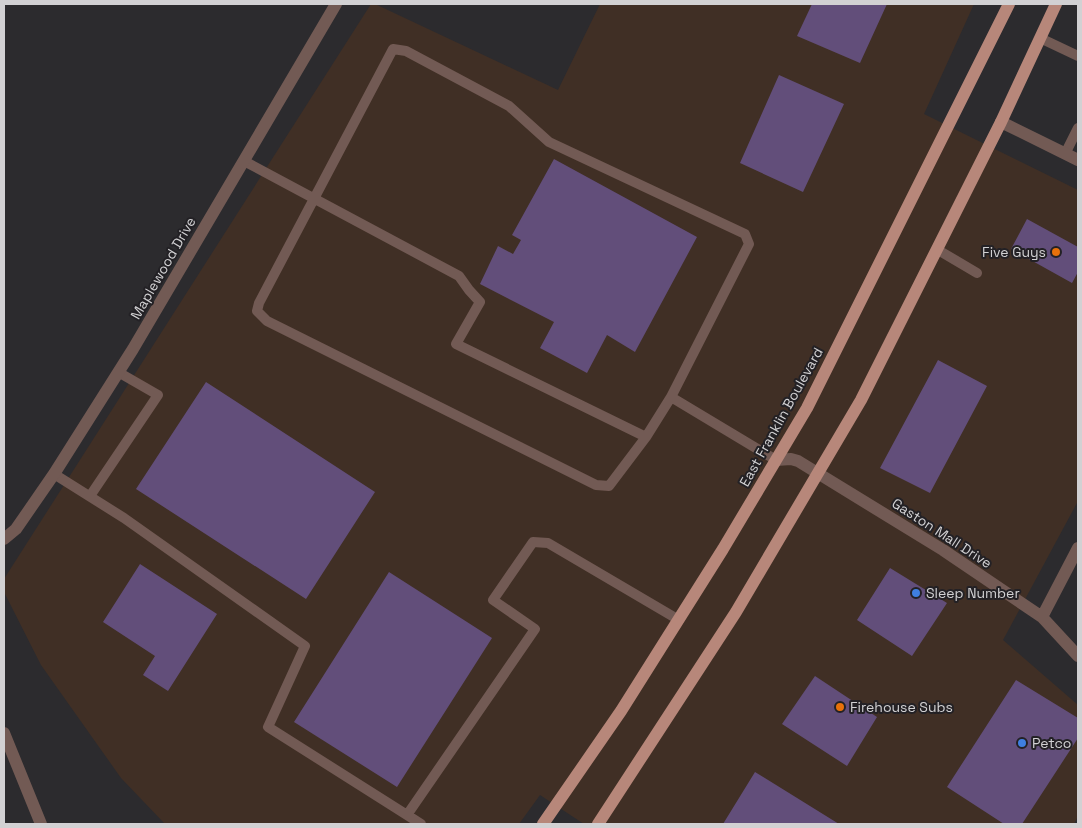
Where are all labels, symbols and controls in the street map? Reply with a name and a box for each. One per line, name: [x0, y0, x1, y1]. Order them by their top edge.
street label: Maplewood Drive: [126, 214, 200, 322]
place label: Five Guys: [982, 243, 1046, 261]
marker: Five Guys: [1050, 246, 1062, 258]
street label: East Franklin Boulevard: [735, 344, 827, 490]
street label: Gaston Mall Drive: [889, 494, 995, 572]
place label: Sleep Number: [926, 584, 1020, 602]
marker: Sleep Number: [910, 587, 922, 599]
place label: Firehouse Subs: [850, 698, 953, 716]
marker: Firehouse Subs: [834, 701, 846, 713]
place label: Petco: [1032, 734, 1071, 752]
marker: Petco: [1016, 737, 1028, 749]

